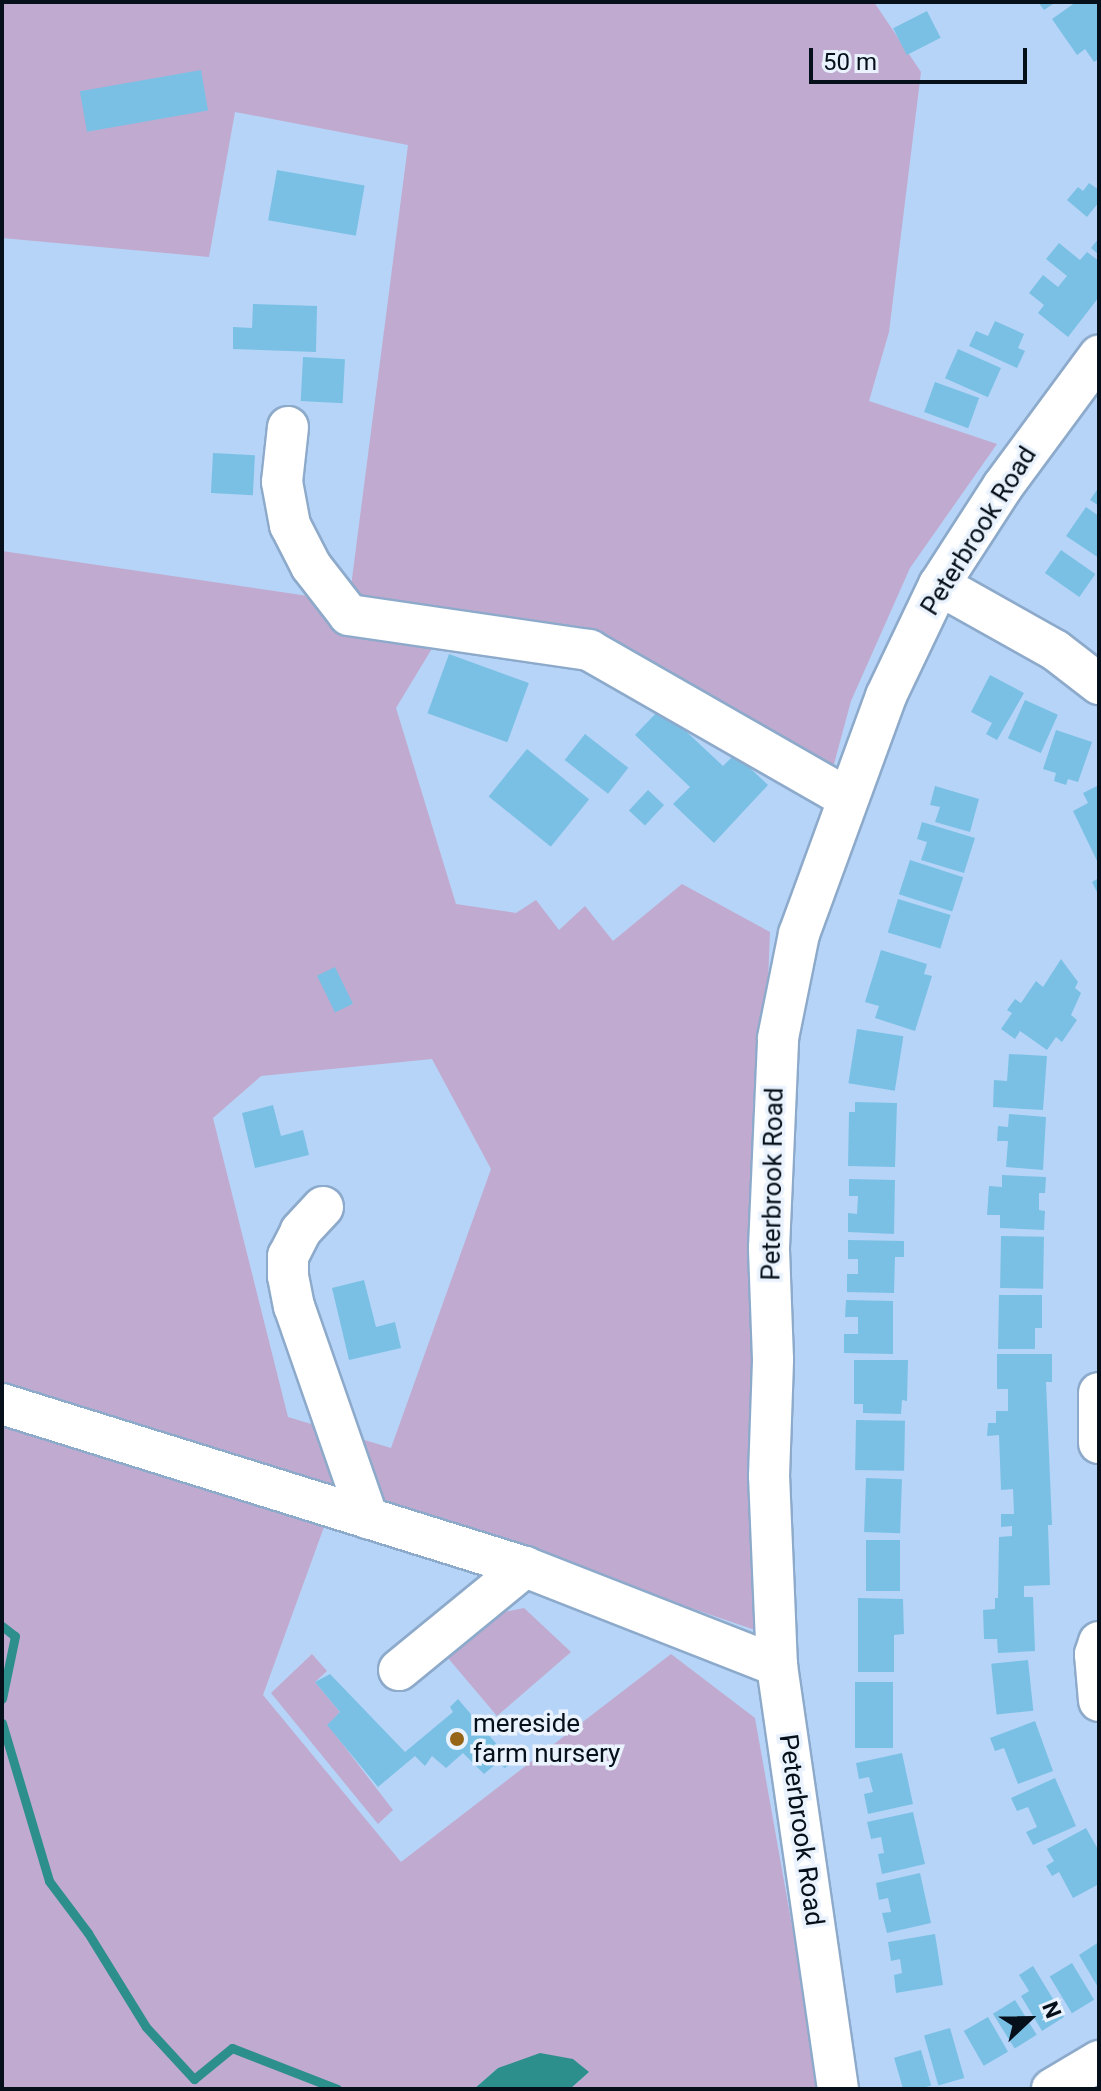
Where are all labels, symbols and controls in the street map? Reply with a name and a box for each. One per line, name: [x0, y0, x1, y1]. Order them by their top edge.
scale bar: [813, 32, 1031, 82]
text: 50 m: [823, 48, 877, 76]
street label: Peterbrook Road: [915, 441, 1043, 621]
street label: Peterbrook Road: [756, 1087, 790, 1281]
place label: mereside farm nursery: [473, 1708, 620, 1770]
marker: mereside farm nursery: [448, 1730, 466, 1748]
street label: Peterbrook Road: [772, 1732, 830, 1928]
north arrow: [989, 1979, 1069, 2059]
text: N: [1037, 1998, 1066, 2022]

